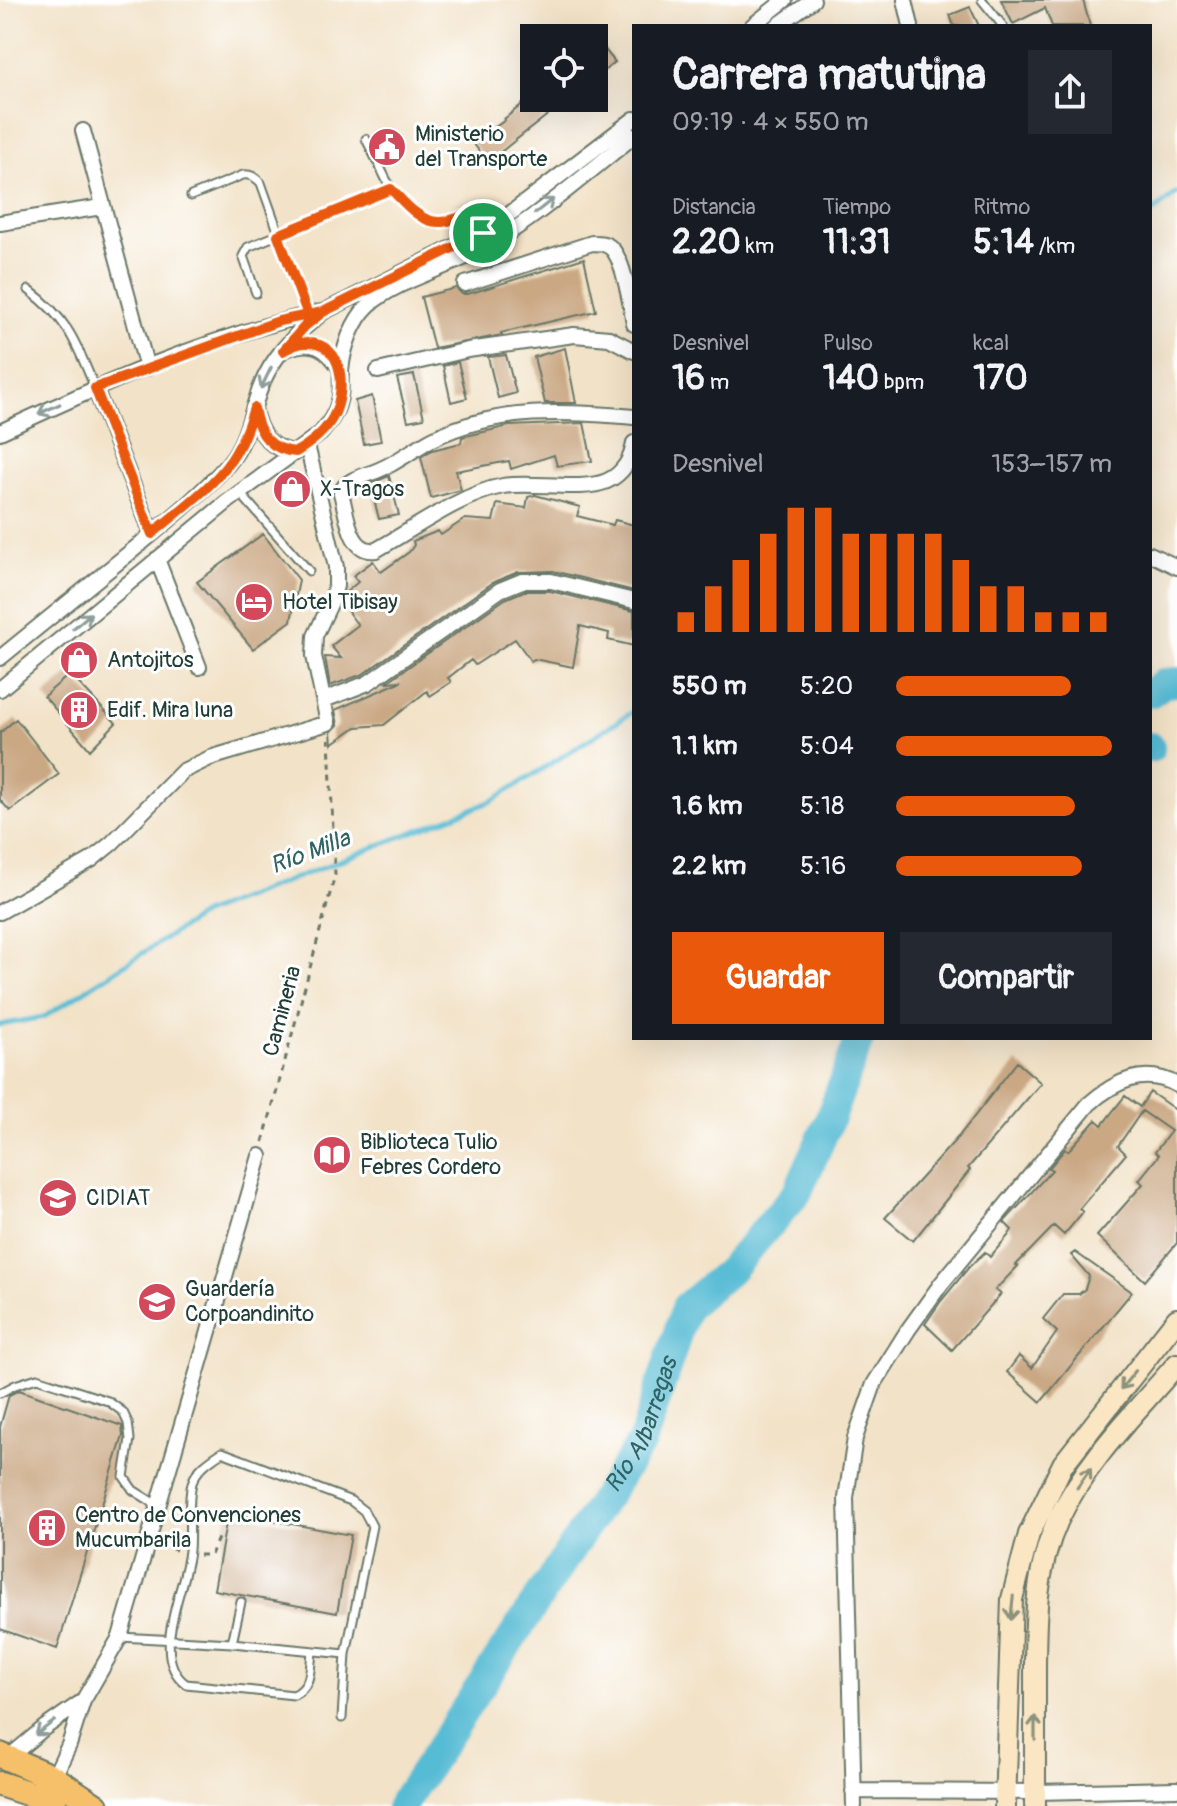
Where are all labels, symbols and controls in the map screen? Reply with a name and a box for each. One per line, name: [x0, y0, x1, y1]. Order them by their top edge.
map controls: [520, 24, 608, 112]
button: locate: [520, 24, 608, 112]
text: Carrera matutina: [672, 48, 986, 103]
button: share: [1028, 50, 1112, 134]
text: 09:19 · 4 × 550 m: [672, 106, 869, 138]
place label: Ministerio del Transporte: [415, 120, 548, 173]
public building icon: Ministerio del Transporte: [366, 126, 408, 168]
text: Distancia: [672, 193, 756, 221]
text: Tiempo: [823, 193, 891, 221]
text: Ritmo: [973, 193, 1030, 221]
one-way arrow: [533, 198, 554, 215]
pin: [449, 199, 517, 267]
icon: arrive: [461, 211, 505, 255]
text: 2.20: [672, 221, 741, 264]
text: 11:31: [823, 221, 891, 264]
text: 5:14: [973, 221, 1034, 264]
text: km: [741, 232, 774, 260]
text: /km: [1034, 232, 1075, 260]
text: Desnivel: [672, 329, 749, 357]
text: Pulso: [823, 329, 873, 357]
text: kcal: [973, 329, 1009, 357]
text: 16: [672, 357, 705, 400]
text: 140: [823, 357, 879, 400]
text: 170: [973, 357, 1028, 400]
one-way arrow: [258, 366, 273, 390]
text: m: [705, 368, 729, 396]
text: bpm: [879, 368, 924, 396]
one-way arrow: [38, 403, 62, 418]
text: Desnivel: [672, 448, 764, 480]
text: 153–157 m: [991, 448, 1112, 480]
shop icon: X-Tragos: [271, 468, 313, 510]
place label: X-Tragos: [320, 475, 404, 503]
hotel icon: Hotel Tibisay: [233, 581, 275, 623]
place label: Hotel Tibisay: [282, 588, 398, 616]
one-way arrow: [71, 613, 92, 630]
shop icon: Antojitos: [58, 639, 100, 681]
place label: Antojitos: [107, 646, 194, 674]
text: 550 m: [672, 670, 747, 702]
text: 5:20: [800, 670, 853, 702]
building icon: Edif. Mira luna: [58, 689, 100, 731]
place label: Edif. Mira luna: [107, 696, 233, 724]
text: 1.1 km: [672, 730, 738, 762]
text: 5:04: [800, 730, 854, 762]
text: 1.6 km: [672, 790, 743, 822]
text: 5:18: [800, 790, 844, 822]
water label: Río Milla: [266, 823, 356, 880]
text: 2.2 km: [672, 850, 746, 882]
text: 5:16: [800, 850, 846, 882]
button: Guardar: [672, 932, 884, 1024]
button: Compartir: [900, 932, 1112, 1024]
street label: Camineria: [257, 963, 307, 1059]
place label: Biblioteca Tulio Febres Cordero: [360, 1128, 501, 1181]
library icon: Biblioteca Tulio Febres Cordero: [311, 1134, 353, 1176]
school or university icon: CIDIAT: [37, 1177, 79, 1219]
place label: CIDIAT: [86, 1184, 151, 1212]
place label: Guardería Corpoandinito: [185, 1275, 314, 1328]
school or university icon: Guardería Corpoandinito: [136, 1281, 178, 1323]
water label: Río Albarregas: [598, 1352, 684, 1498]
one-way arrow: [1119, 1369, 1137, 1390]
one-way arrow: [1076, 1468, 1092, 1490]
place label: Centro de Convenciones Mucumbarila: [75, 1501, 301, 1554]
building icon: Centro de Convenciones Mucumbarila: [26, 1507, 68, 1549]
one-way arrow: [1004, 1594, 1019, 1621]
one-way arrow: [1027, 1715, 1043, 1742]
one-way arrow: [35, 1720, 56, 1737]

